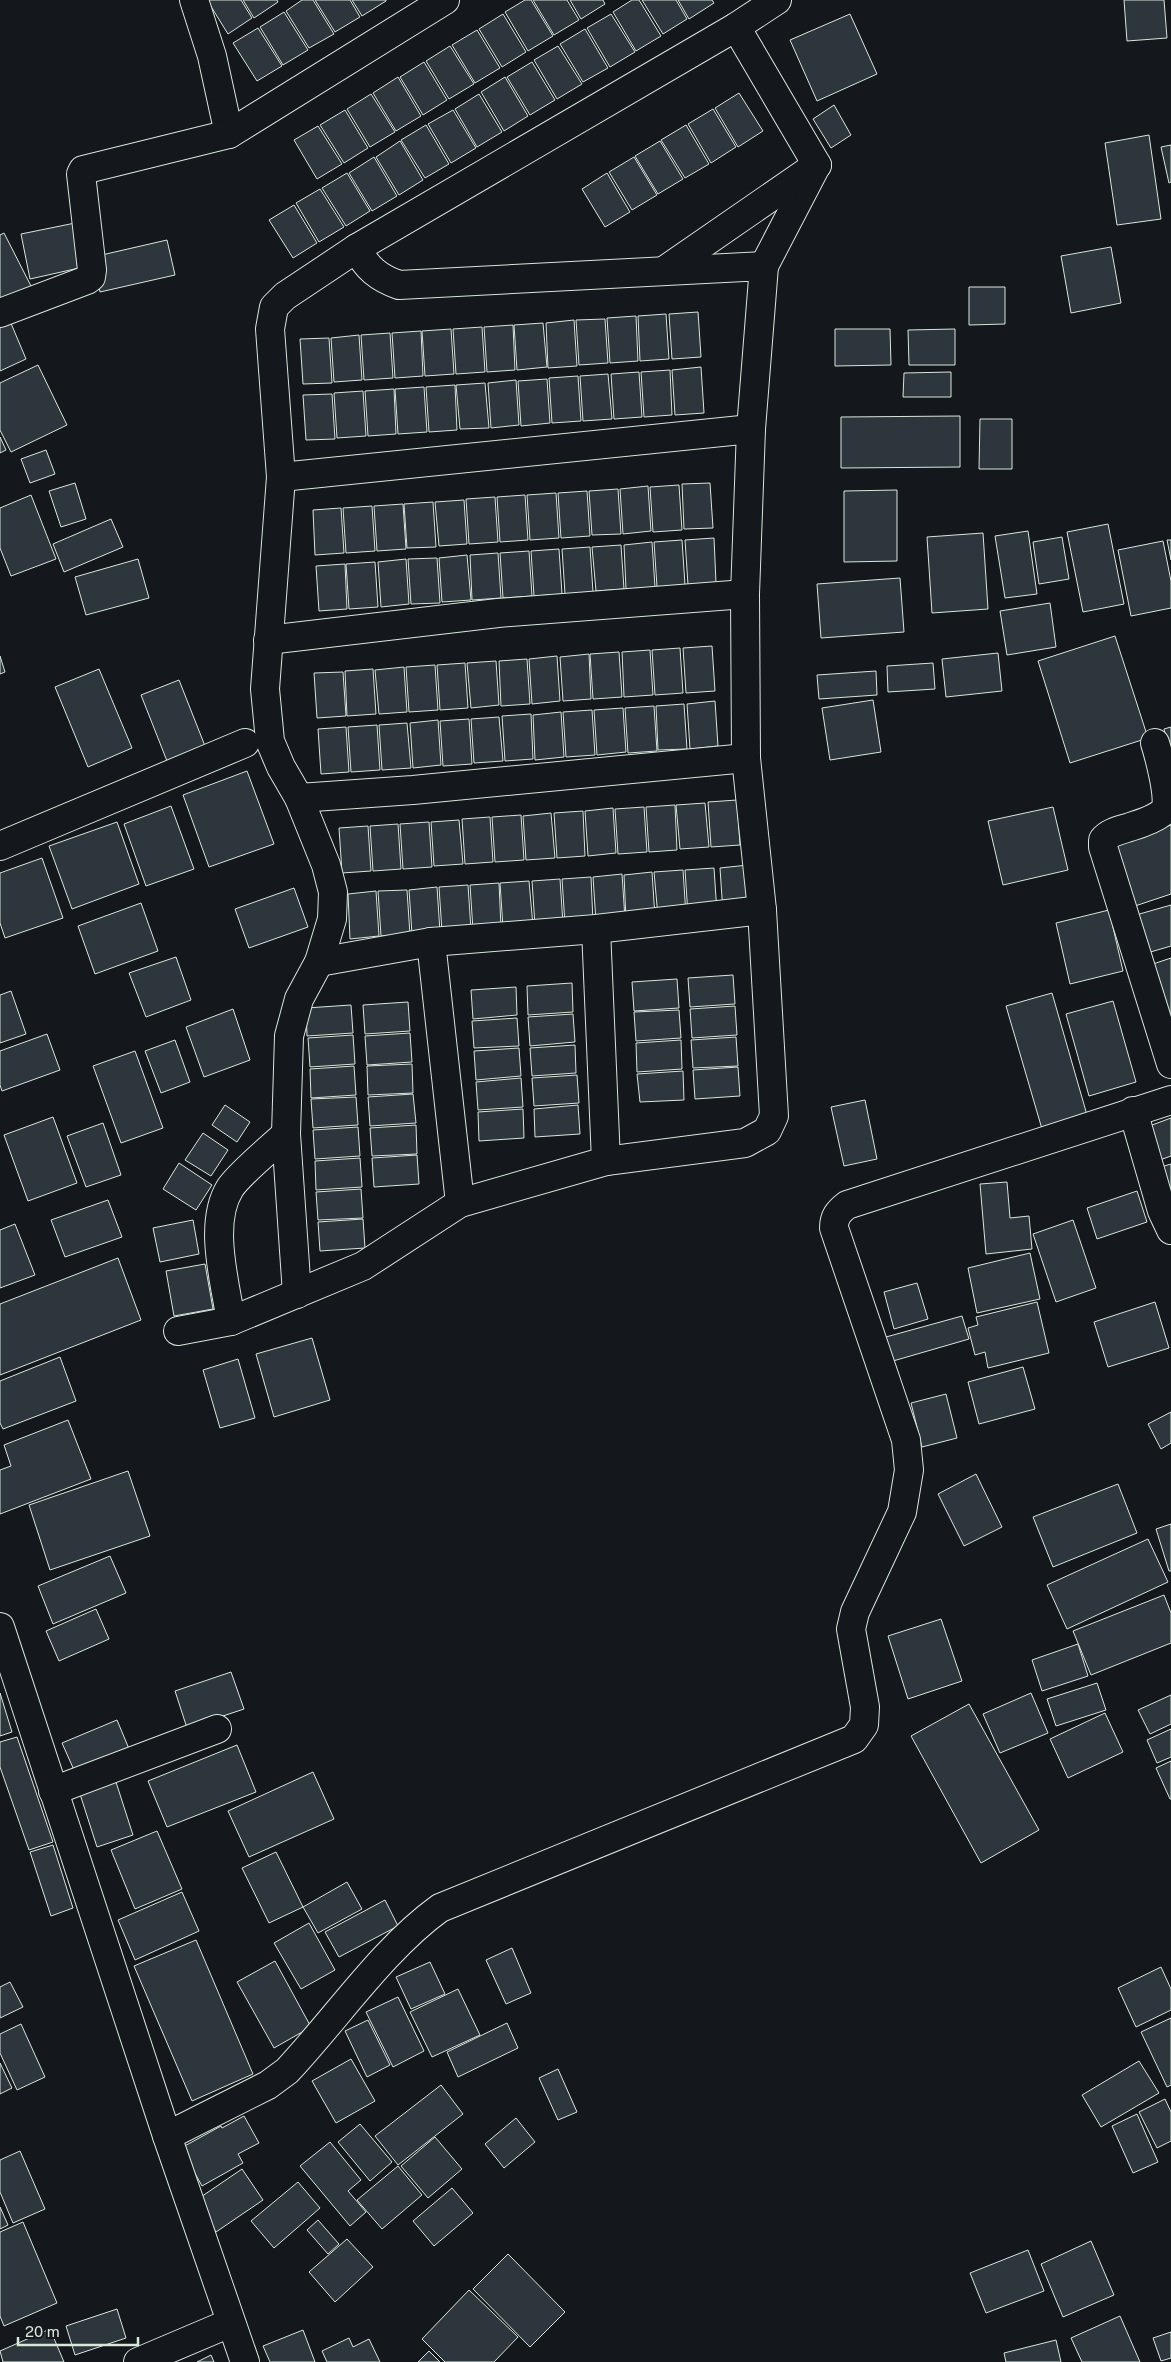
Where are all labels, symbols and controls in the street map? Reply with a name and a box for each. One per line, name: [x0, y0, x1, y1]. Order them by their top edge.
scale bar: [18, 2314, 138, 2346]
text: 20 m: [25, 2323, 60, 2340]

